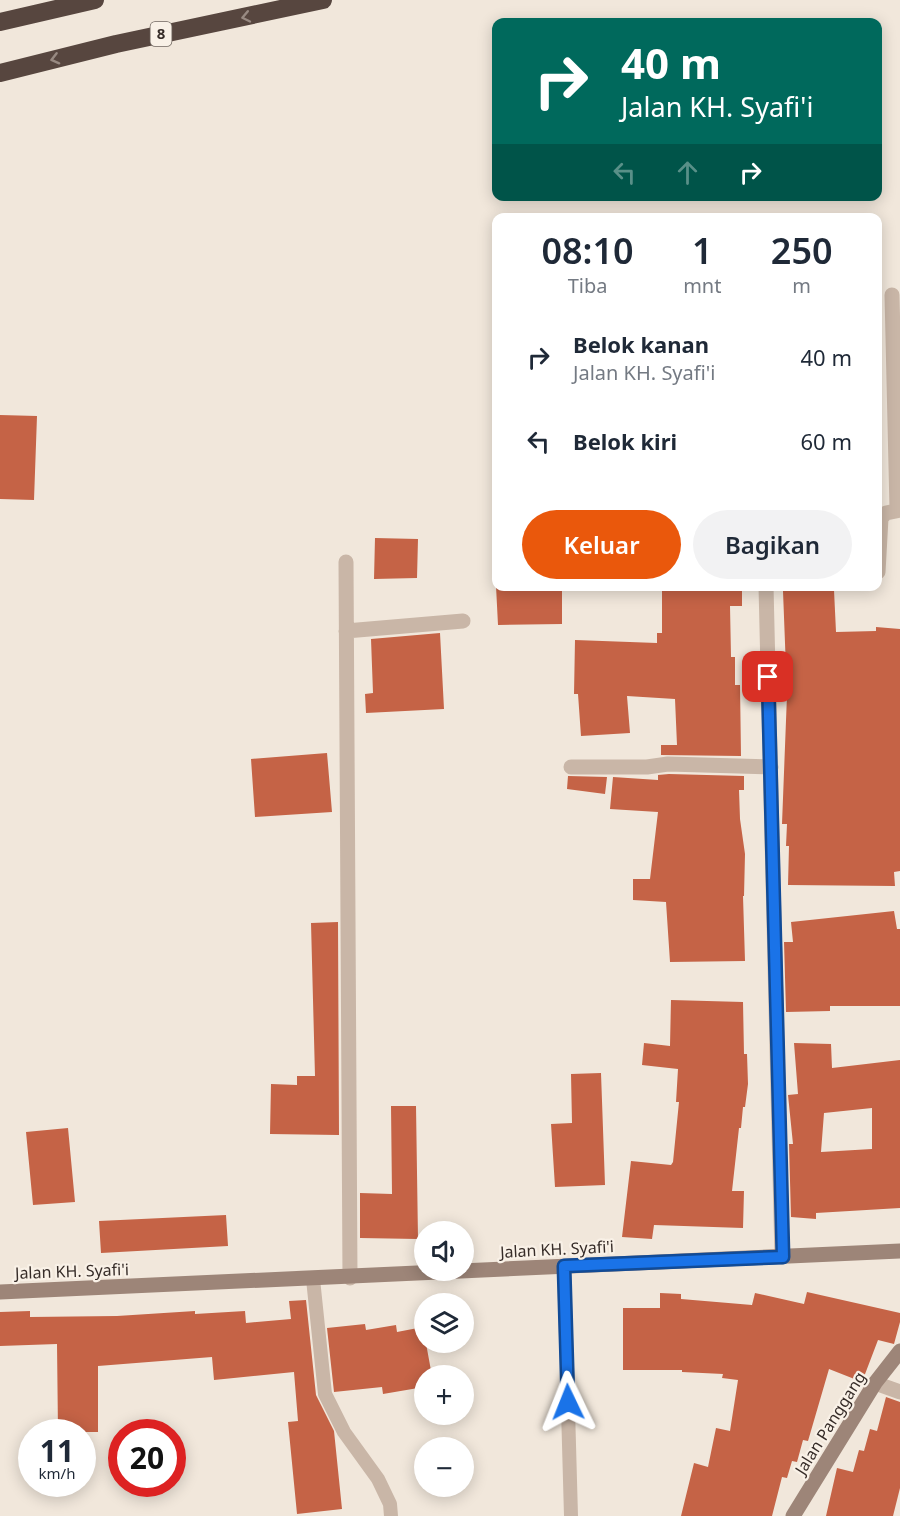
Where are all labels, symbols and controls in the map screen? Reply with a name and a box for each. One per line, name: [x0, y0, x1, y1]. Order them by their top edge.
one-way arrow: [241, 9, 251, 22]
road number: 8: [150, 22, 172, 46]
text: 40 m: [621, 34, 721, 91]
icon: right: [522, 42, 600, 120]
one-way arrow: [51, 52, 61, 65]
text: Jalan KH. Syafi'i: [621, 88, 813, 125]
icon: left: [608, 156, 641, 189]
icon: ahead: [671, 156, 704, 189]
icon: right: [734, 156, 767, 189]
text: 08:10: [541, 226, 634, 275]
text: 1: [692, 226, 713, 275]
text: 250: [771, 226, 833, 275]
text: Tiba: [568, 272, 607, 299]
text: mnt: [683, 272, 721, 299]
text: m: [792, 272, 811, 299]
text: Belok kanan: [573, 329, 709, 359]
icon: right: [522, 341, 555, 374]
text: 40 m: [801, 342, 852, 372]
text: Jalan KH. Syafi'i: [573, 359, 715, 386]
icon: left: [522, 425, 555, 458]
text: Belok kiri: [573, 426, 677, 456]
text: 60 m: [801, 426, 852, 456]
button: Keluar: [522, 510, 681, 579]
button: Bagikan: [693, 510, 852, 579]
pin: [742, 651, 793, 702]
icon: arrive: [751, 660, 784, 693]
map controls: [414, 1221, 474, 1497]
button: sound: [414, 1221, 474, 1281]
street label: Jalan KH. Syafi'i: [498, 1235, 614, 1263]
street label: Jalan KH. Syafi'i: [13, 1258, 129, 1284]
button: layers: [414, 1293, 474, 1353]
button: +: [414, 1365, 474, 1425]
street label: Jalan Panggang: [788, 1367, 870, 1480]
position arrow: [536, 1370, 600, 1434]
speed limit sign: 20: [108, 1419, 186, 1497]
text: 11: [40, 1430, 74, 1471]
button: −: [414, 1437, 474, 1497]
text: km/h: [39, 1463, 75, 1483]

